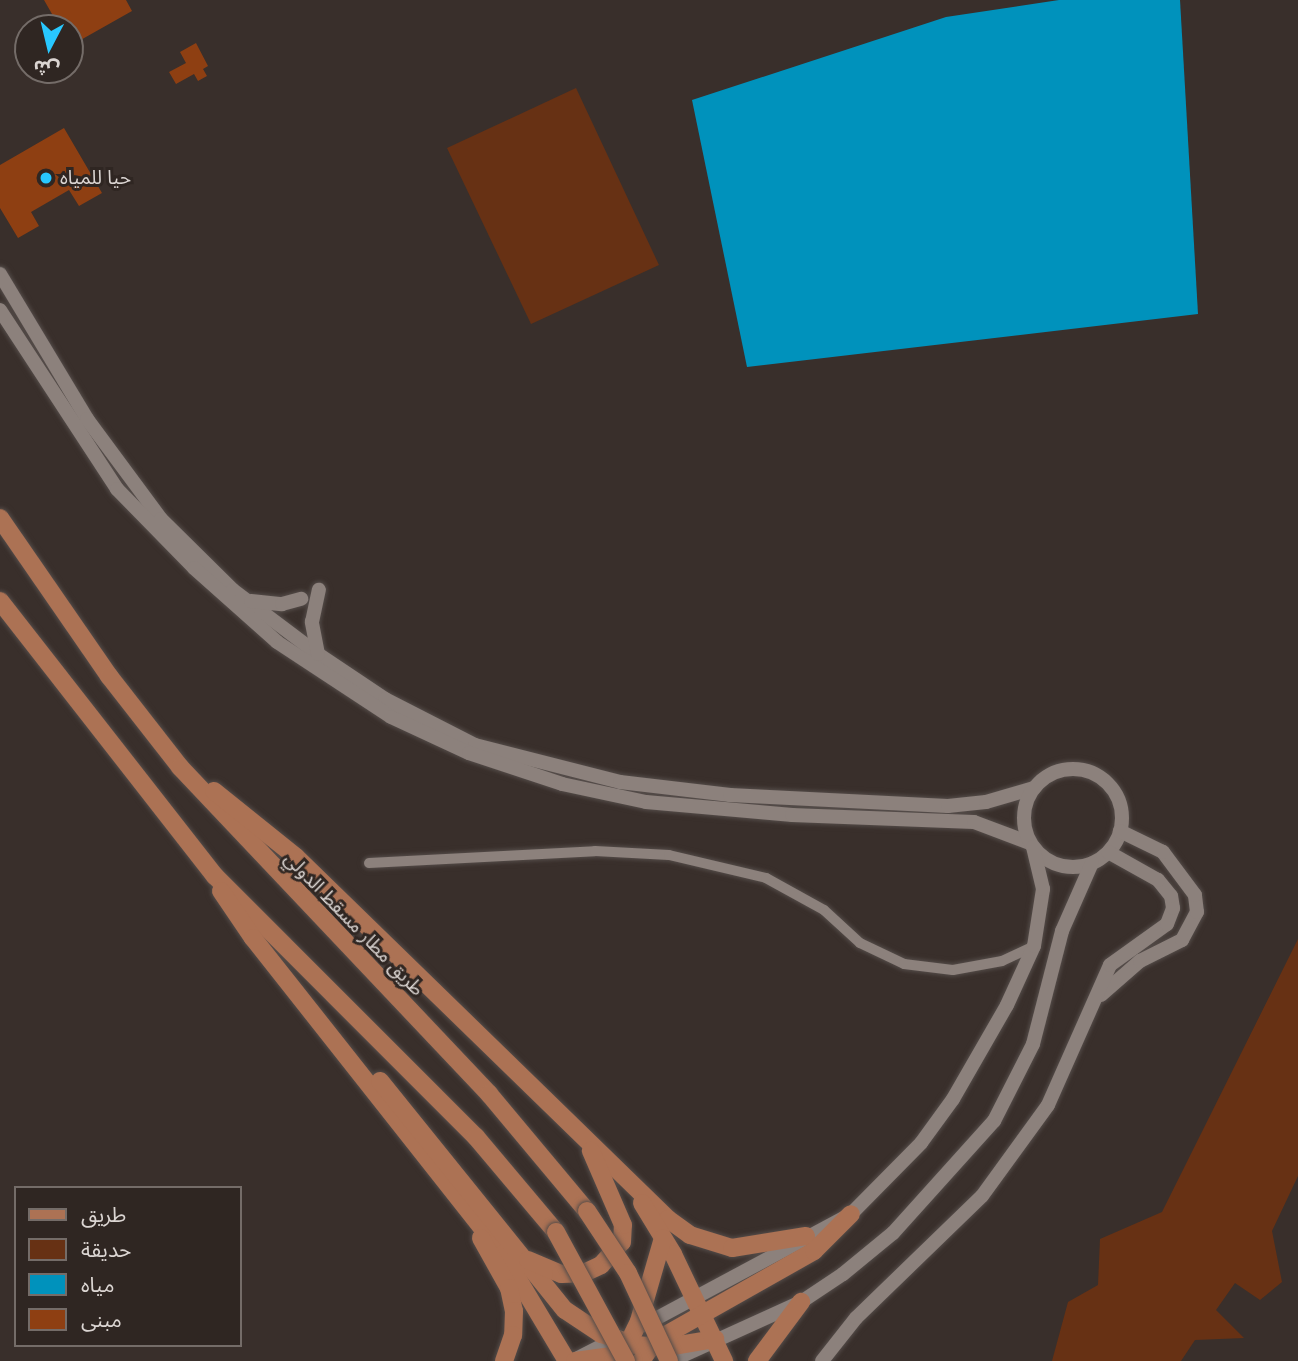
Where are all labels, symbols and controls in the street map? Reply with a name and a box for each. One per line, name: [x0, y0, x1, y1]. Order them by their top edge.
north arrow: [14, 14, 84, 84]
text: ش: [32, 55, 61, 81]
place label: حيا للمياه: [60, 167, 131, 189]
marker: حيا للمياه: [38, 170, 54, 186]
street label: طريق مطار مسقط الدولي: [279, 847, 429, 1001]
legend: [14, 1186, 242, 1347]
text: طريق: [81, 1202, 126, 1227]
text: حديقة: [81, 1237, 131, 1262]
text: مياه: [81, 1272, 114, 1297]
text: مبنى: [81, 1307, 122, 1332]

